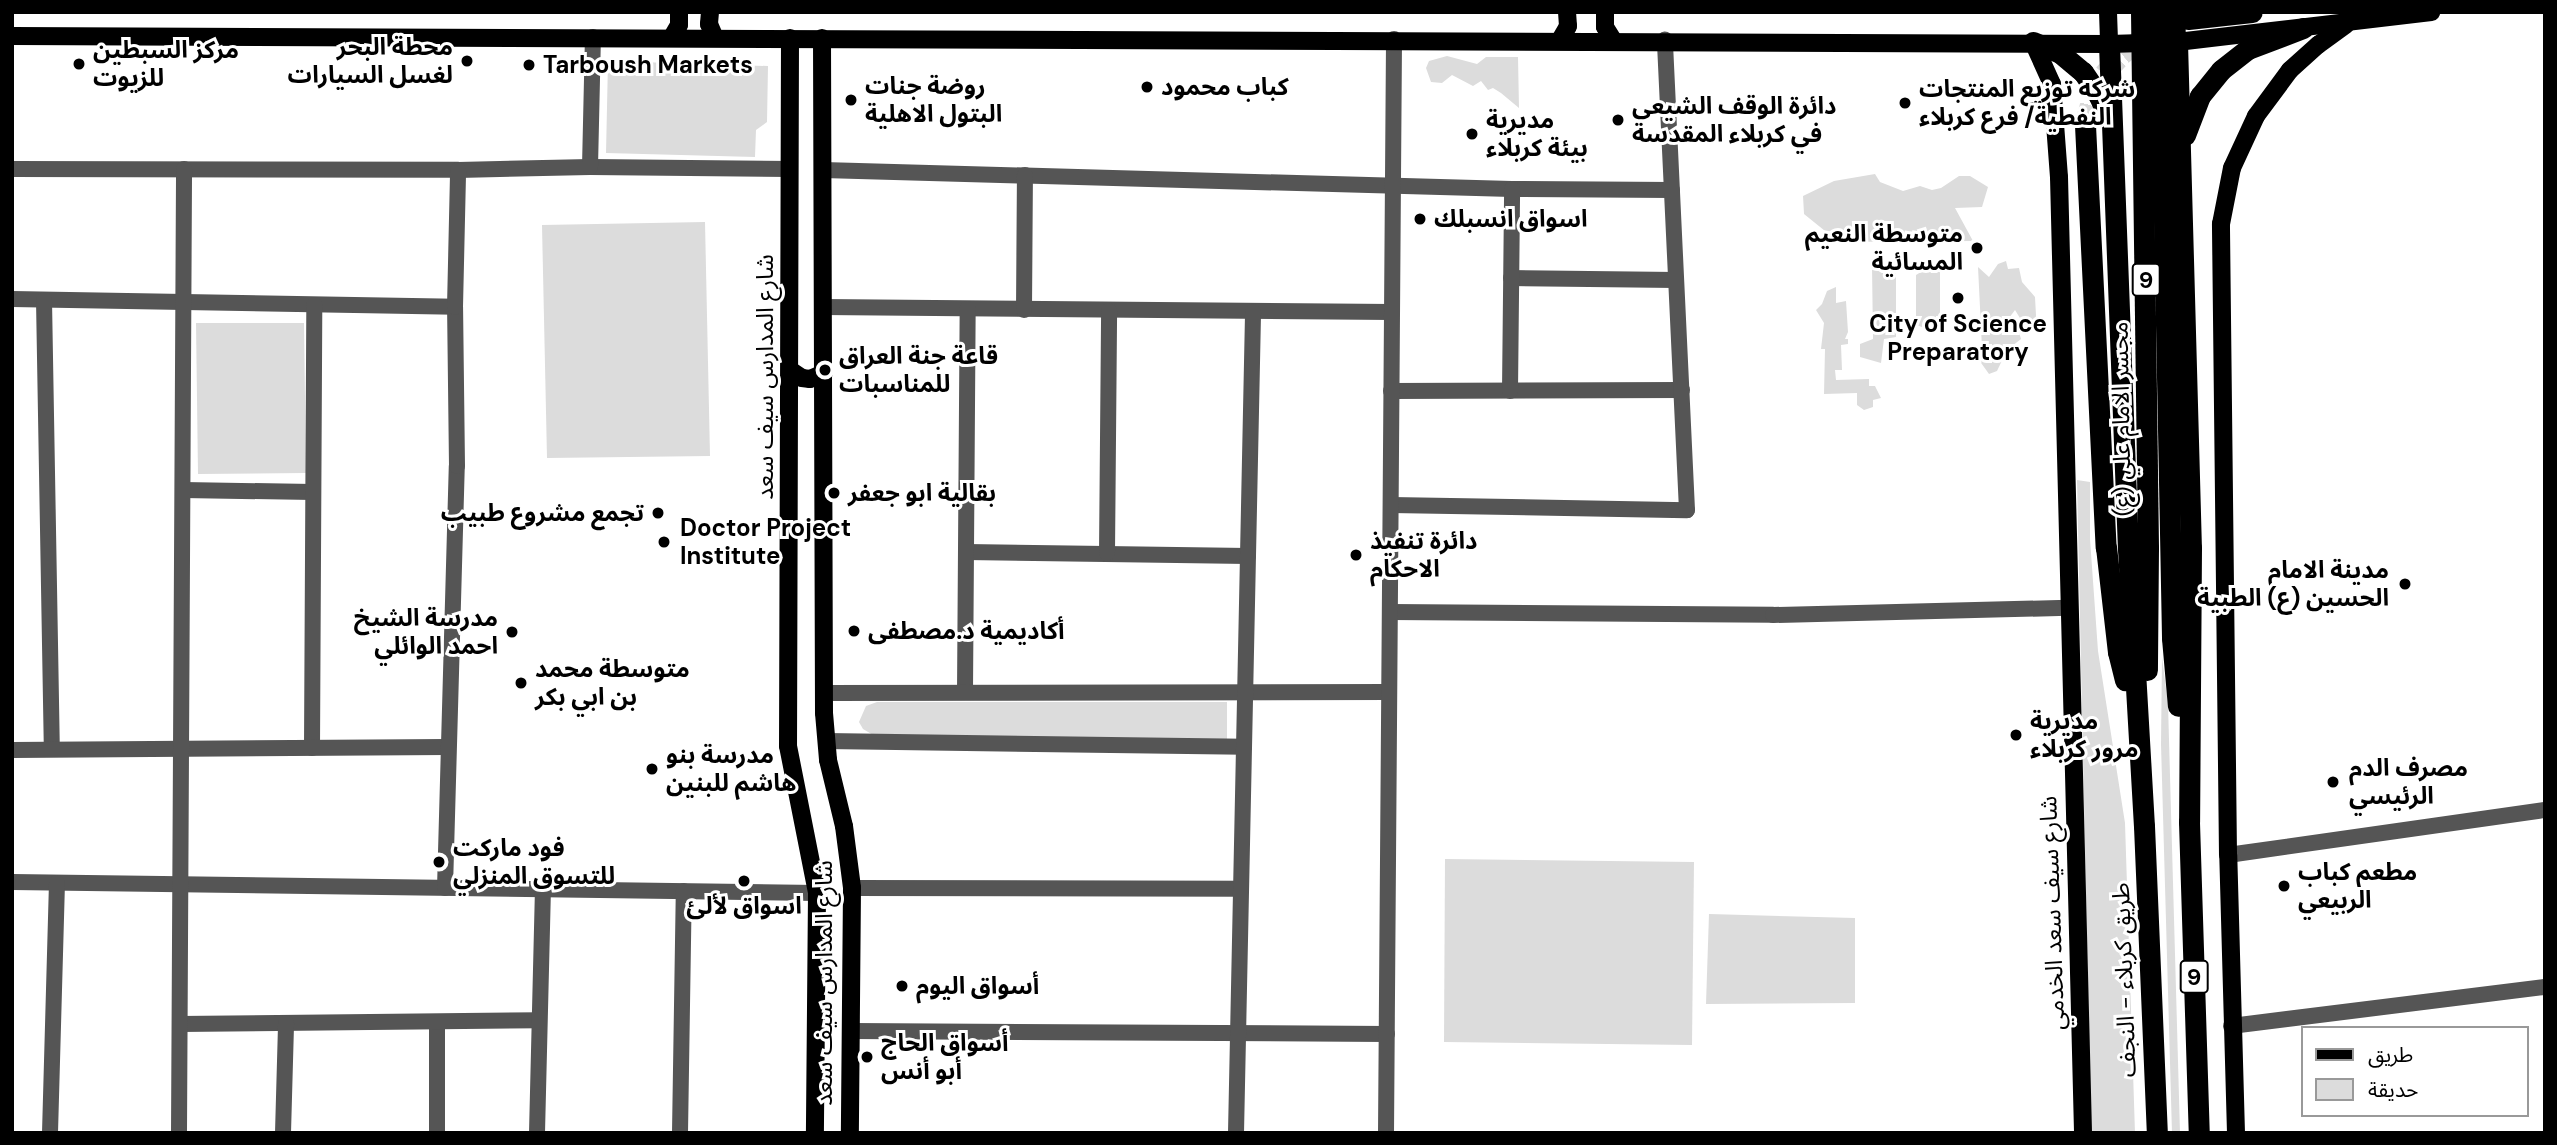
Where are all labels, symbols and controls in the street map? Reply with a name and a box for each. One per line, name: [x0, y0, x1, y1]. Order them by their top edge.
place label: محطة البحر لغسل السيارات: [288, 33, 453, 89]
place label: مركز السبطين للزيوت: [93, 36, 239, 92]
place label: Tarboush Markets: [543, 51, 753, 79]
marker: محطة البحر لغسل السيارات: [459, 53, 475, 69]
marker: مركز السبطين للزيوت: [71, 56, 87, 72]
marker: Tarboush Markets: [521, 57, 537, 73]
place label: روضة جنات البتول الاهلية: [865, 72, 1002, 128]
place label: كباب محمود: [1161, 73, 1289, 101]
place label: شركه توزيع المنتجات النفطية/ فرع كربلاء: [1919, 75, 2135, 131]
marker: كباب محمود: [1139, 79, 1155, 95]
marker: روضة جنات البتول الاهلية: [843, 92, 859, 108]
place label: دائرة الوقف الشيعي في كربلاء المقدسة: [1632, 92, 1837, 148]
marker: شركه توزيع المنتجات النفطية/ فرع كربلاء: [1897, 95, 1913, 111]
place label: مديرية بيئة كربلاء: [1486, 106, 1588, 162]
marker: دائرة الوقف الشيعي في كربلاء المقدسة: [1610, 112, 1626, 128]
marker: مديرية بيئة كربلاء: [1464, 126, 1480, 142]
place label: اسواق انسبلك: [1434, 205, 1588, 233]
marker: اسواق انسبلك: [1412, 211, 1428, 227]
place label: متوسطة النعيم المسائية: [1805, 220, 1963, 276]
marker: متوسطة النعيم المسائية: [1969, 240, 1985, 256]
street label: شارع المدارس سيف سعد: [751, 254, 779, 500]
road number: 9: [2130, 260, 2162, 300]
marker: City of Science Preparatory: [1950, 290, 1966, 306]
place label: City of Science Preparatory: [1869, 310, 2047, 366]
street label: مجسر الامام علي (ع): [2105, 321, 2137, 517]
place label: قاعة جنة العراق للمناسبات: [839, 342, 998, 398]
marker: قاعة جنة العراق للمناسبات: [817, 362, 833, 378]
place label: بقالية ابو جعفر: [848, 479, 996, 507]
marker: بقالية ابو جعفر: [826, 485, 842, 501]
place label: تجمع مشروع طبيب: [441, 499, 644, 527]
marker: تجمع مشروع طبيب: [650, 505, 666, 521]
place label: Doctor Project Institute: [680, 514, 851, 570]
place label: دائرة تنفيذ الاحكام: [1370, 527, 1477, 583]
marker: Doctor Project Institute: [654, 532, 674, 552]
marker: دائرة تنفيذ الاحكام: [1348, 547, 1364, 563]
place label: مدينة الامام الحسين (ع) الطبية: [2197, 556, 2389, 612]
marker: مدينة الامام الحسين (ع) الطبية: [2395, 574, 2415, 594]
place label: مدرسة الشيخ احمد الوائلي: [354, 604, 498, 660]
place label: أكاديمية د.مصطفى: [868, 617, 1065, 645]
marker: أكاديمية د.مصطفى: [846, 623, 862, 639]
marker: مدرسة الشيخ احمد الوائلي: [504, 624, 520, 640]
place label: متوسطة محمد بن ابي بكر: [535, 655, 690, 711]
marker: متوسطة محمد بن ابي بكر: [513, 675, 529, 691]
place label: مديرية مرور كربلاء: [2030, 707, 2138, 763]
marker: مديرية مرور كربلاء: [2008, 727, 2024, 743]
place label: مدرسة بنو هاشم للبنين: [666, 741, 796, 797]
place label: مصرف الدم الرئيسي: [2349, 754, 2468, 810]
marker: مدرسة بنو هاشم للبنين: [644, 761, 660, 777]
marker: مصرف الدم الرئيسي: [2323, 772, 2343, 792]
street label: شارع سيف سعد الخدمي: [2034, 795, 2070, 1031]
place label: فود ماركت للتسوق المنزلي: [453, 834, 615, 890]
marker: فود ماركت للتسوق المنزلي: [431, 854, 447, 870]
place label: مطعم كباب الربيعي: [2298, 858, 2417, 914]
street label: شارع المدارس سيف سعد: [810, 860, 838, 1106]
marker: اسواق لألئ: [736, 873, 752, 889]
marker: مطعم كباب الربيعي: [2276, 878, 2292, 894]
street label: طريق كربلاء - النجف: [2106, 882, 2142, 1078]
place label: اسواق لألئ: [686, 892, 802, 920]
road number: 9: [2178, 958, 2210, 996]
place label: أسواق اليوم: [916, 972, 1039, 1000]
marker: أسواق اليوم: [894, 978, 910, 994]
legend: [2302, 1026, 2529, 1117]
place label: أسواق الحاج أبو أنس: [881, 1029, 1009, 1085]
text: طريق: [2368, 1041, 2413, 1069]
marker: أسواق الحاج أبو أنس: [859, 1049, 875, 1065]
text: حديقة: [2368, 1076, 2418, 1104]

